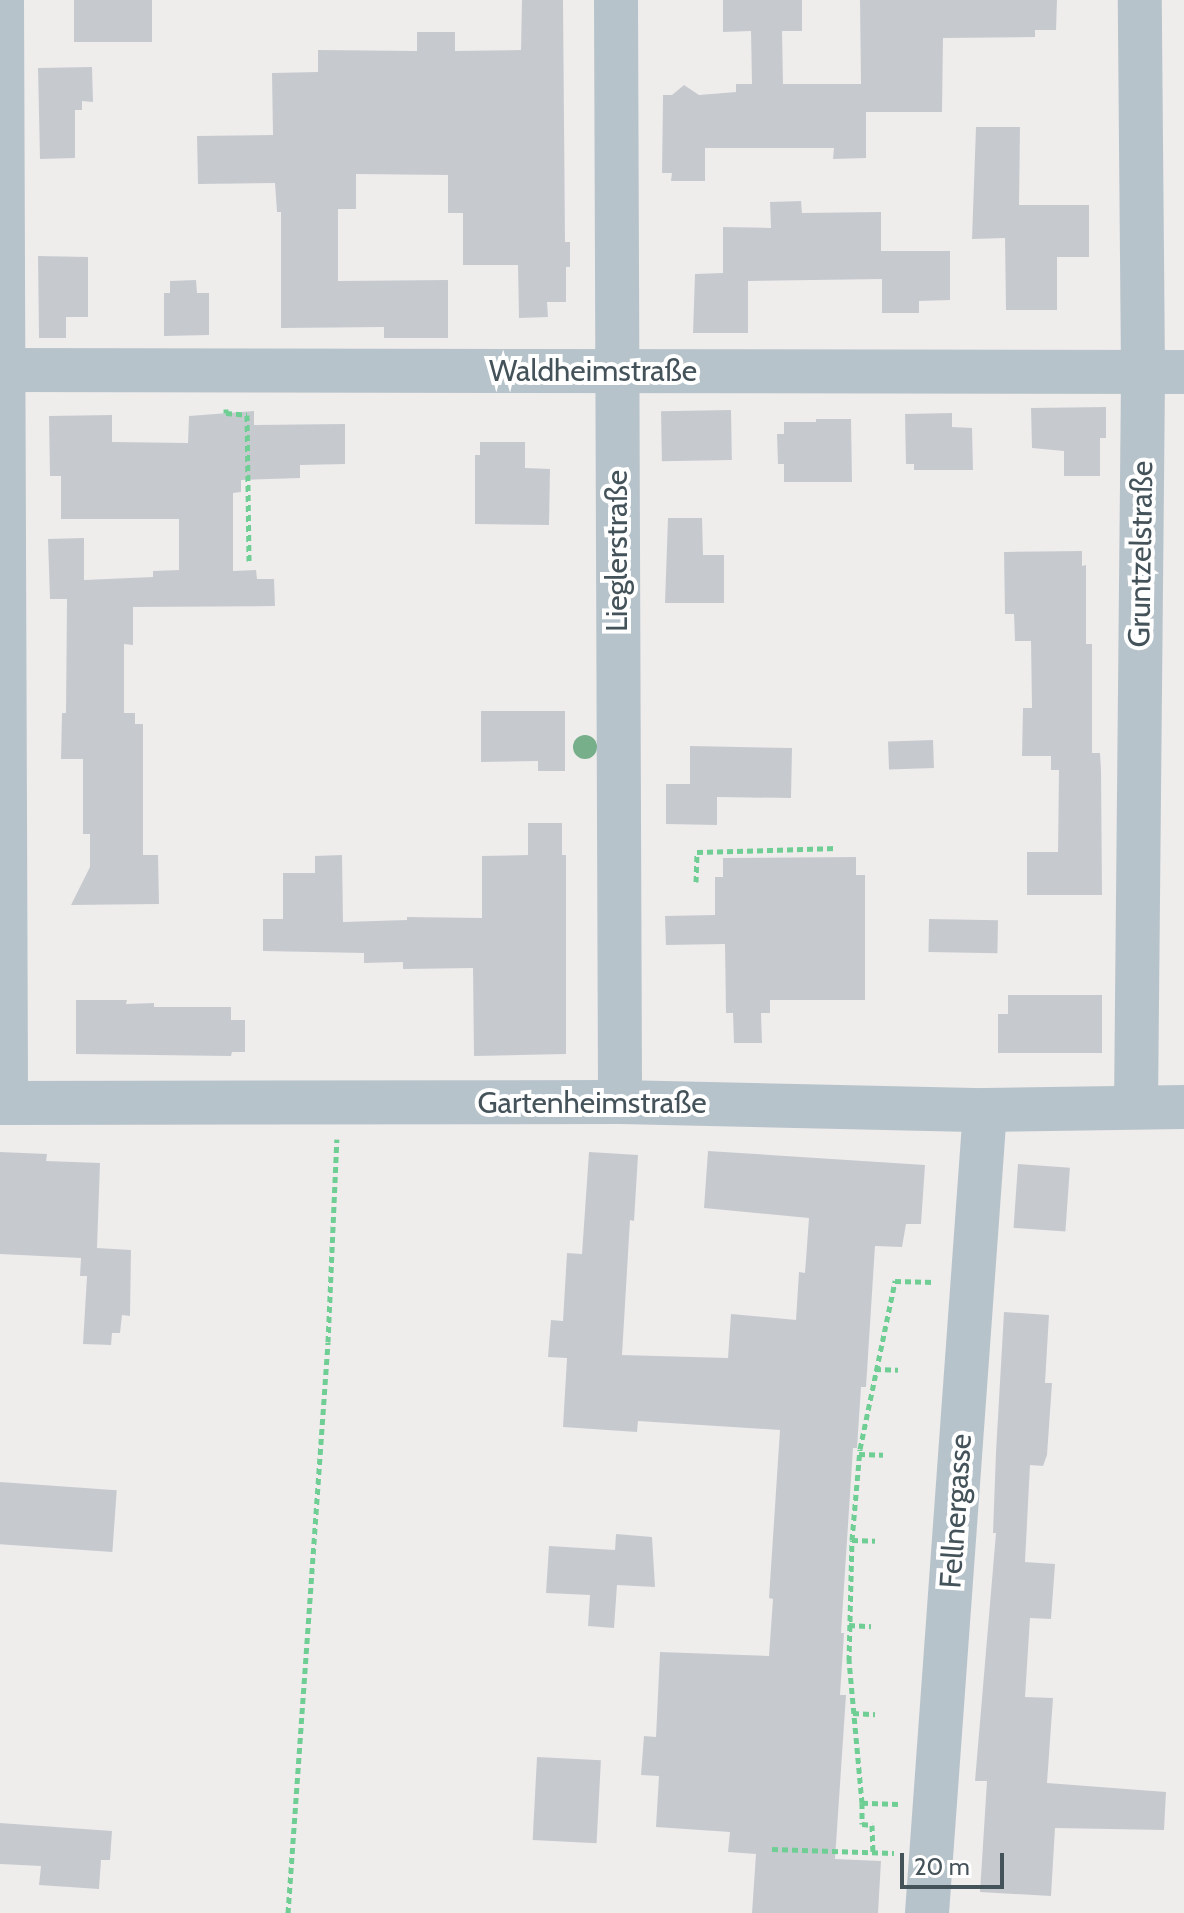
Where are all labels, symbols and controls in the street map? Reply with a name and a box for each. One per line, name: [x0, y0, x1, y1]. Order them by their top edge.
street label: Waldheimstraße: [489, 353, 697, 389]
street label: Gruntzelstraße: [1121, 460, 1161, 648]
street label: Lieglerstraße: [599, 470, 635, 632]
street label: Gartenheimstraße: [477, 1085, 707, 1121]
street label: Fellnergasse: [933, 1433, 979, 1589]
scale bar: [904, 1837, 1008, 1887]
text: 20 m: [914, 1852, 970, 1881]

